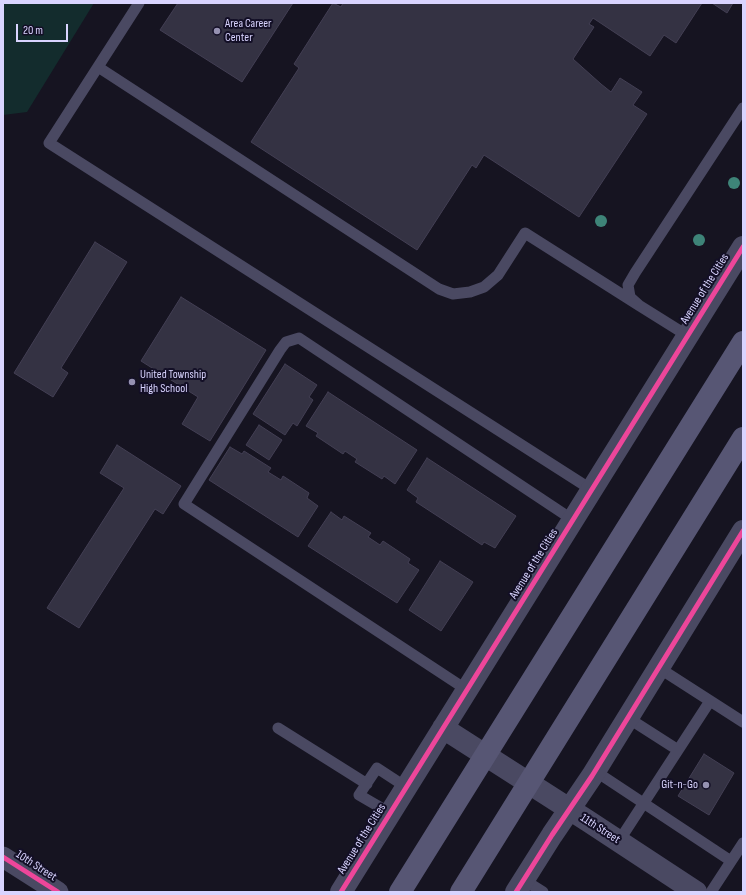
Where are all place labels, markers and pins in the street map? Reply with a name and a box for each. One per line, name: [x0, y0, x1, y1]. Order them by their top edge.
place label: Area Career Center: [225, 17, 272, 45]
marker: Area Career Center: [212, 26, 222, 36]
place label: United Township High School: [140, 368, 206, 396]
marker: United Township High School: [127, 377, 137, 387]
place label: Git-n-Go: [661, 778, 698, 792]
marker: Git-n-Go: [701, 780, 711, 790]

